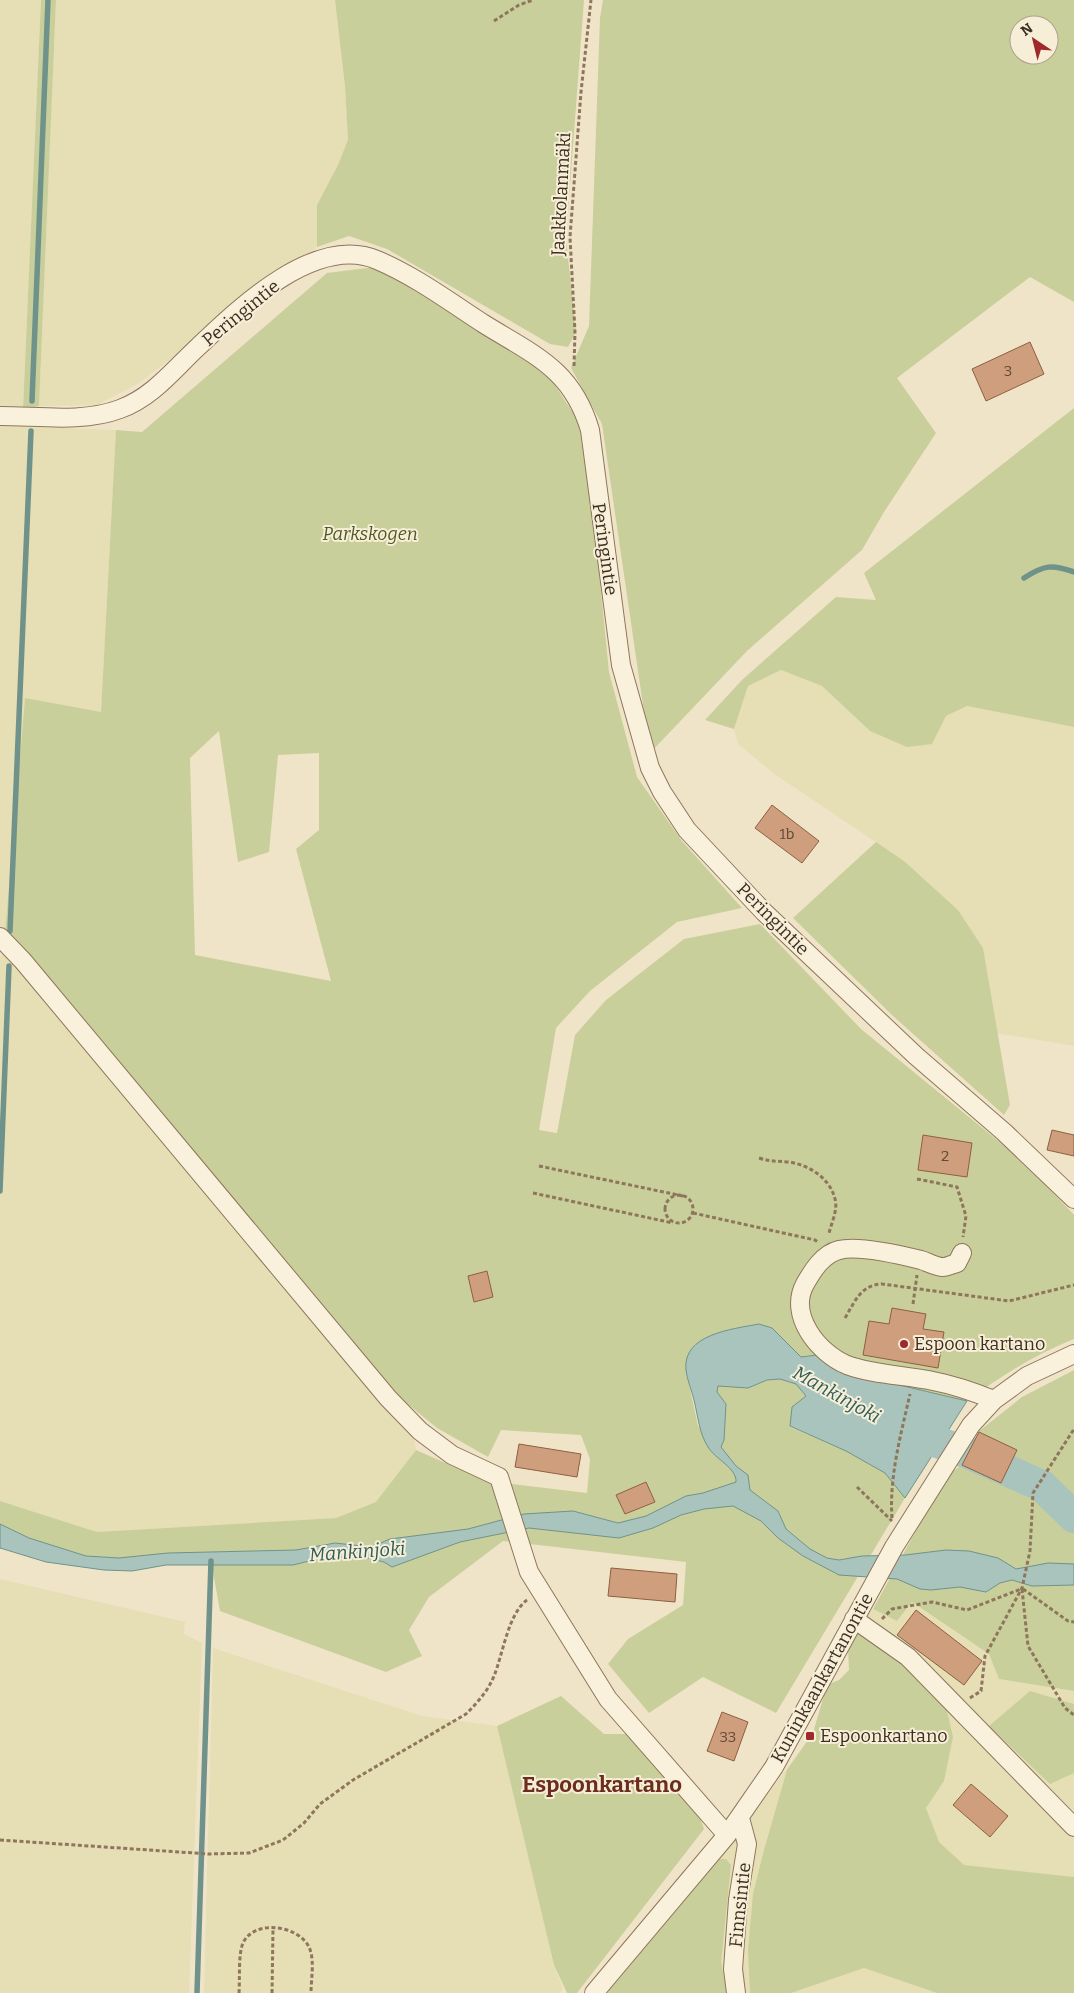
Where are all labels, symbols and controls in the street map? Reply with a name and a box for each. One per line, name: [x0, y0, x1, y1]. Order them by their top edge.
north arrow: [1009, 15, 1059, 65]
text: N: [1018, 20, 1036, 40]
street label: Jaakkolanmäki: [547, 132, 575, 257]
street label: Peringintie: [198, 275, 284, 351]
house number: 3: [1004, 362, 1012, 380]
street label: Peringintie: [588, 501, 622, 597]
park label: Parkskogen: [322, 523, 418, 545]
house number: 1b: [780, 825, 794, 843]
street label: Peringintie: [732, 878, 814, 960]
house number: 2: [941, 1147, 949, 1165]
place label: Espoon kartano: [914, 1333, 1045, 1355]
marker: Espoon kartano: [898, 1338, 910, 1350]
water label: Mankinjoki: [789, 1361, 884, 1428]
water label: Mankinjoki: [308, 1537, 406, 1566]
street label: Kuninkaankartanontie: [766, 1589, 878, 1767]
place label: Espoonkartano: [820, 1725, 948, 1747]
house number: 33: [720, 1728, 736, 1746]
marker: Espoonkartano: [804, 1730, 816, 1742]
district label: Espoonkartano: [522, 1771, 682, 1798]
street label: Finnsintie: [725, 1862, 755, 1948]

